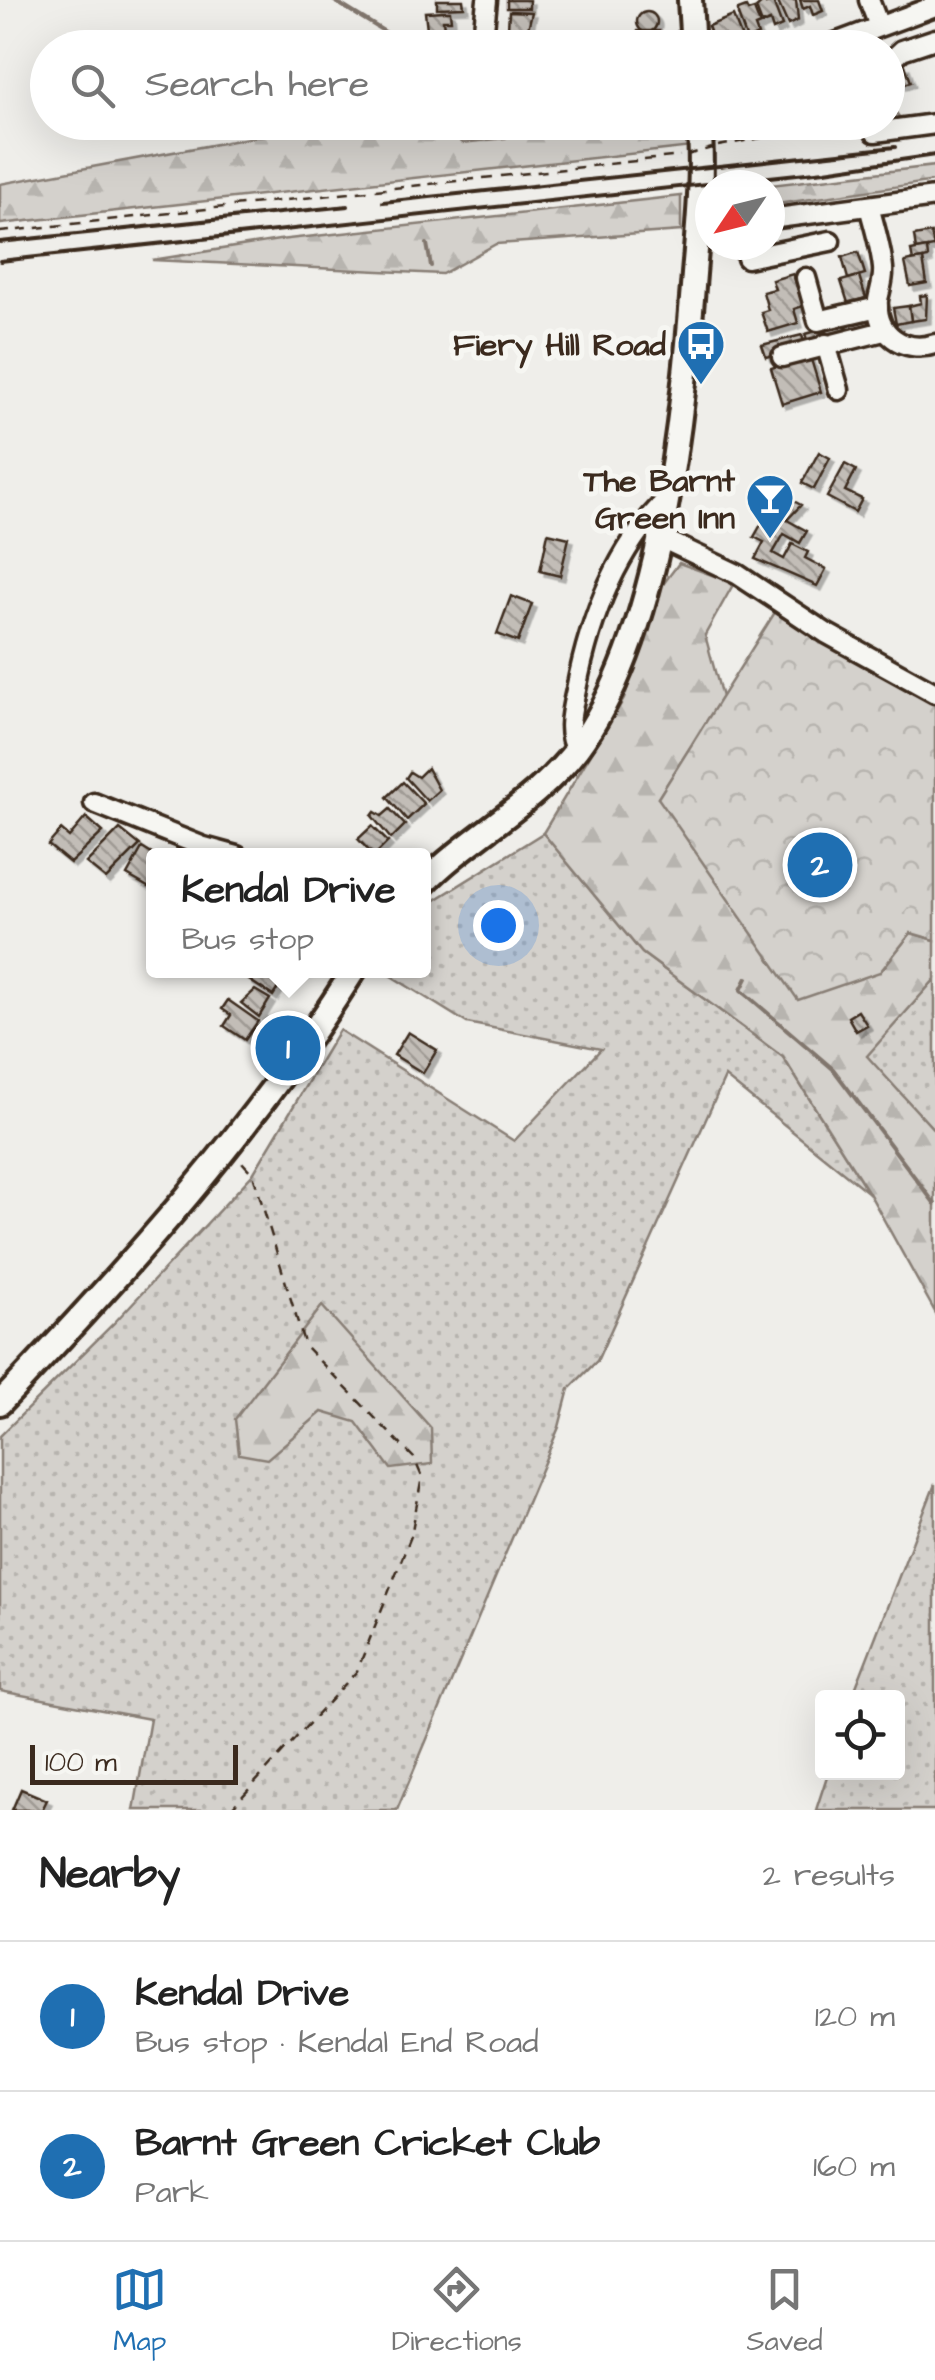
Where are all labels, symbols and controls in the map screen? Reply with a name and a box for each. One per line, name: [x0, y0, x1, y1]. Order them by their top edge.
search box: [30, 30, 905, 140]
icon: search: [65, 58, 120, 113]
text: Search here: [145, 59, 369, 111]
north arrow: [695, 170, 785, 260]
bus stop icon: Fiery Hill Road: [675, 318, 727, 386]
place label: Fiery Hill Road: [453, 323, 667, 369]
place label: The Barnt Green Inn: [582, 459, 736, 541]
bar icon: The Barnt Green Inn: [744, 472, 796, 540]
pin: 2: [788, 828, 852, 902]
popup: [146, 848, 431, 978]
text: Kendal Drive: [181, 865, 396, 917]
your location: [473, 900, 524, 951]
text: Bus stop: [181, 917, 314, 962]
pin: 1: [256, 1010, 320, 1086]
map controls: [815, 1690, 905, 1780]
button: locate: [815, 1690, 905, 1780]
scale bar: [30, 1740, 238, 1784]
text: 100 m: [45, 1743, 117, 1782]
text: Nearby: [40, 1846, 180, 1904]
text: 2 results: [763, 1853, 895, 1898]
text: Kendal Drive: [135, 1968, 349, 2020]
text: 1: [70, 1994, 75, 2039]
text: 120 m: [815, 1994, 895, 2039]
text: Bus stop · Kendal End Road: [135, 2020, 539, 2065]
text: Barnt Green Cricket Club: [135, 2118, 600, 2170]
text: 2: [63, 2144, 82, 2189]
text: 160 m: [813, 2144, 895, 2189]
text: Park: [135, 2170, 209, 2215]
tab: Map: [112, 2262, 167, 2361]
tab: Directions: [392, 2262, 522, 2361]
tab: Saved: [746, 2262, 823, 2361]

